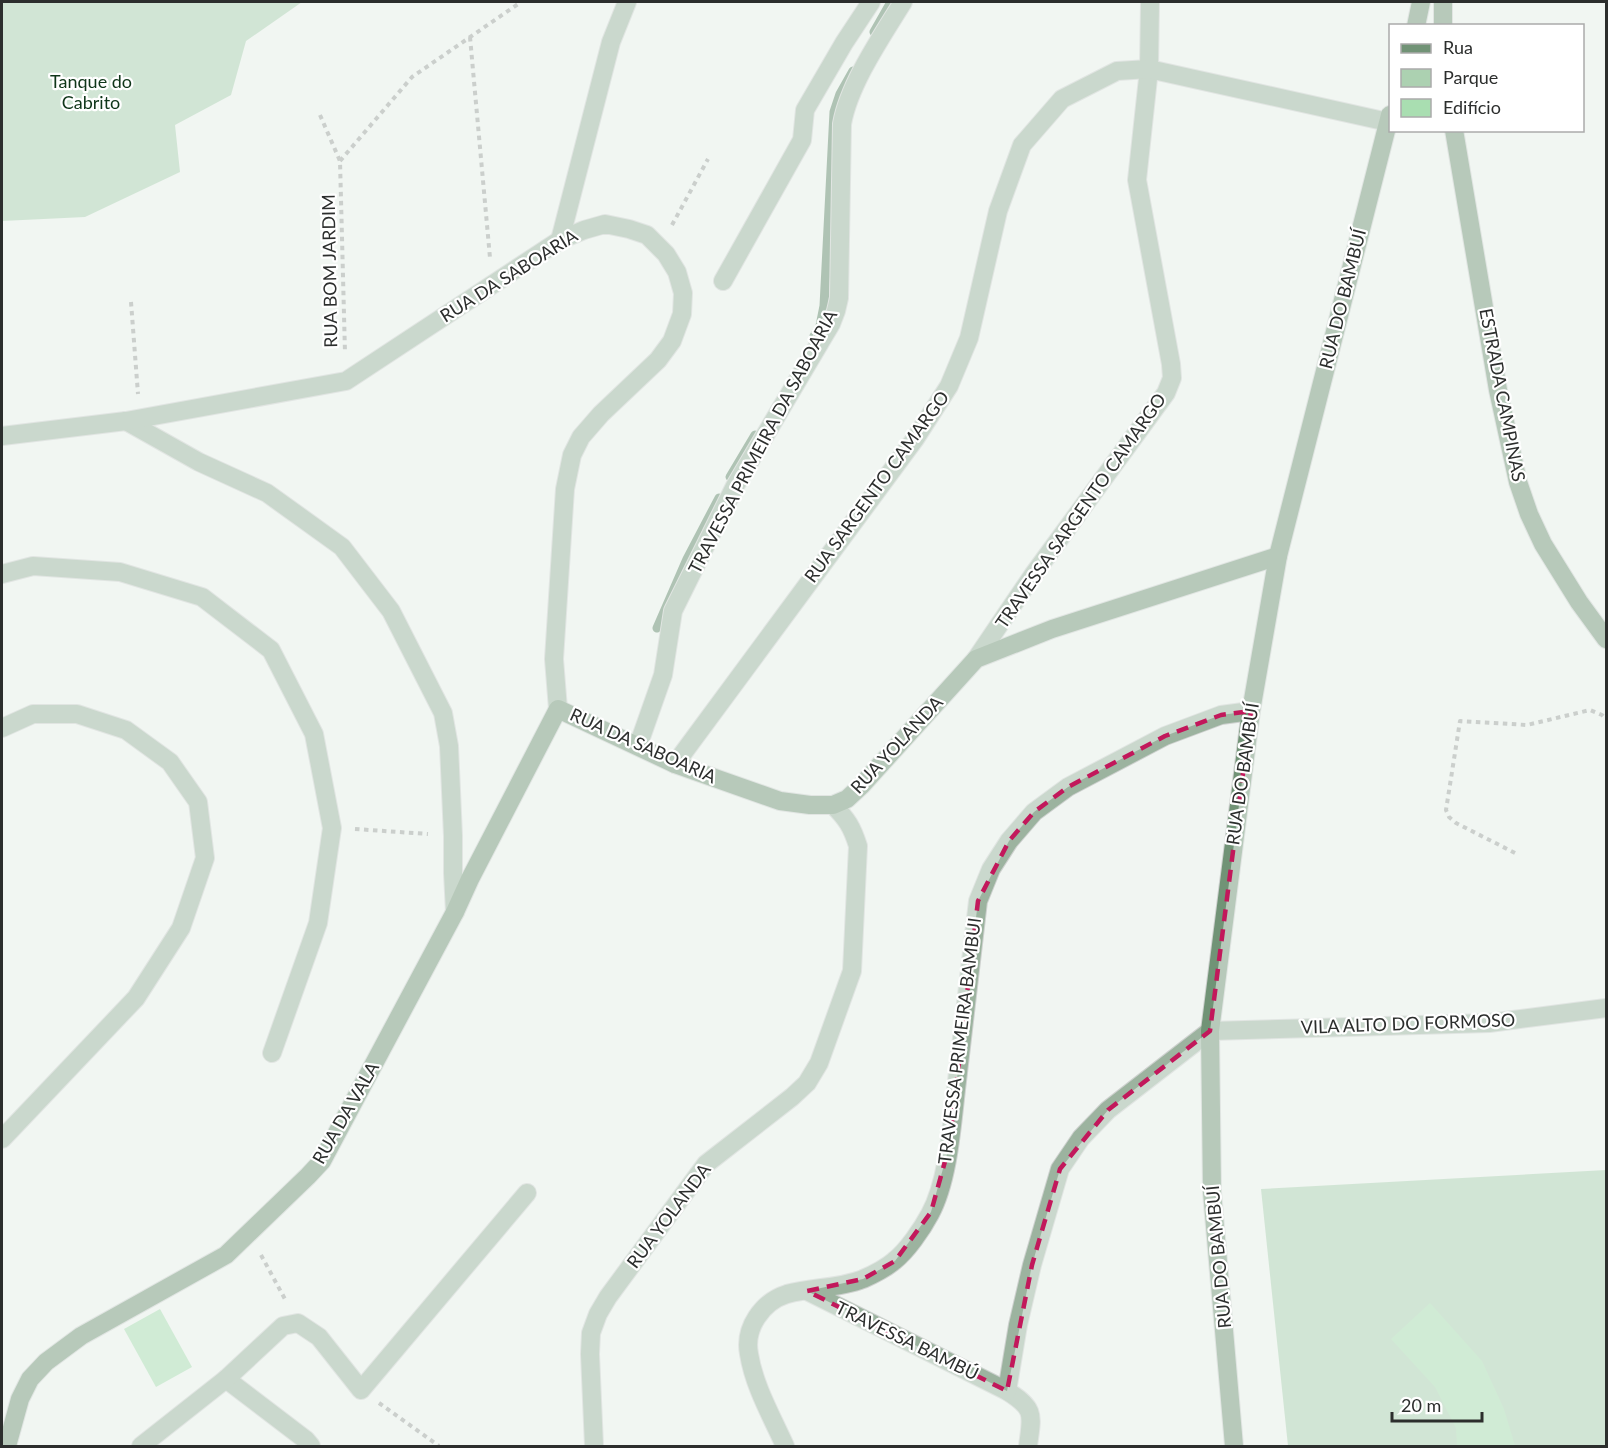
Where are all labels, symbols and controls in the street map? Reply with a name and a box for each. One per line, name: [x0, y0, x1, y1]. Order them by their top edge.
legend: [1389, 24, 1584, 132]
text: Rua: [1443, 36, 1473, 58]
text: Parque: [1443, 66, 1498, 88]
park label: Tanque do Cabrito: [50, 70, 132, 113]
text: Edifício: [1443, 96, 1501, 118]
street label: RUA BOM JARDIM: [317, 194, 341, 348]
street label: RUA DA SABOARIA: [436, 224, 582, 326]
street label: RUA DO BAMBUÍ: [1314, 226, 1370, 371]
street label: TRAVESSA PRIMEIRA DA SABOARIA: [683, 305, 842, 577]
street label: ESTRADA CAMPINAS: [1475, 306, 1531, 483]
street label: RUA SARGENTO CAMARGO: [799, 386, 953, 586]
street label: TRAVESSA SARGENTO CAMARGO: [990, 389, 1170, 632]
street label: RUA YOLANDA: [845, 690, 948, 798]
street label: RUA DO BAMBUÍ: [1221, 700, 1263, 846]
street label: RUA DA SABOARIA: [567, 703, 721, 788]
street label: TRAVESSA PRIMEIRA BAMBUI: [933, 916, 985, 1165]
street label: VILA ALTO DO FORMOSO: [1300, 1008, 1516, 1038]
street label: RUA DA VALA: [307, 1057, 384, 1167]
street label: RUA YOLANDA: [622, 1158, 715, 1272]
street label: RUA DO BAMBUÍ: [1201, 1184, 1235, 1329]
street label: TRAVESSA BAMBÚ: [832, 1296, 983, 1384]
scale bar: [1392, 1385, 1482, 1423]
text: 20 m: [1401, 1394, 1441, 1416]

